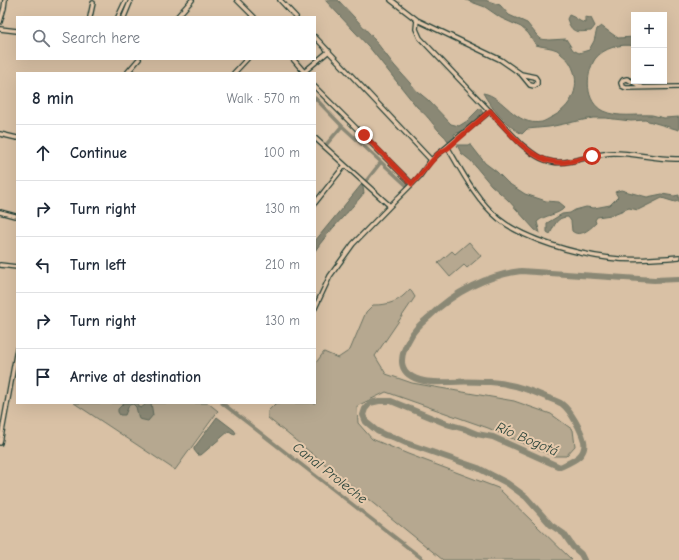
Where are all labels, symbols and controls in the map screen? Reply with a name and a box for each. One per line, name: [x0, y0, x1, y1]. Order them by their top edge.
map controls: [631, 12, 667, 84]
button: +: [631, 12, 667, 48]
search box: [16, 16, 316, 60]
icon: search: [30, 27, 52, 49]
text: Search here: [62, 29, 140, 47]
button: −: [631, 48, 667, 84]
text: 8 min: [32, 89, 74, 108]
text: Walk · 570 m: [227, 91, 300, 106]
route end: [355, 126, 373, 144]
icon: ahead: [32, 142, 54, 164]
text: Continue: [70, 144, 127, 162]
text: 100 m: [264, 145, 300, 160]
route start: [583, 147, 601, 165]
icon: right: [32, 198, 54, 220]
text: Turn right: [70, 200, 136, 218]
text: 130 m: [265, 201, 300, 216]
icon: left: [32, 254, 54, 276]
text: Turn left: [70, 256, 126, 274]
text: 210 m: [265, 257, 300, 272]
icon: right: [32, 310, 54, 332]
text: Turn right: [70, 312, 136, 330]
text: 130 m: [265, 313, 300, 328]
icon: arrive: [32, 366, 54, 388]
text: Arrive at destination: [70, 368, 201, 386]
water label: Río Bogotá: [493, 418, 561, 460]
water label: Canal Proleche: [289, 439, 371, 507]

